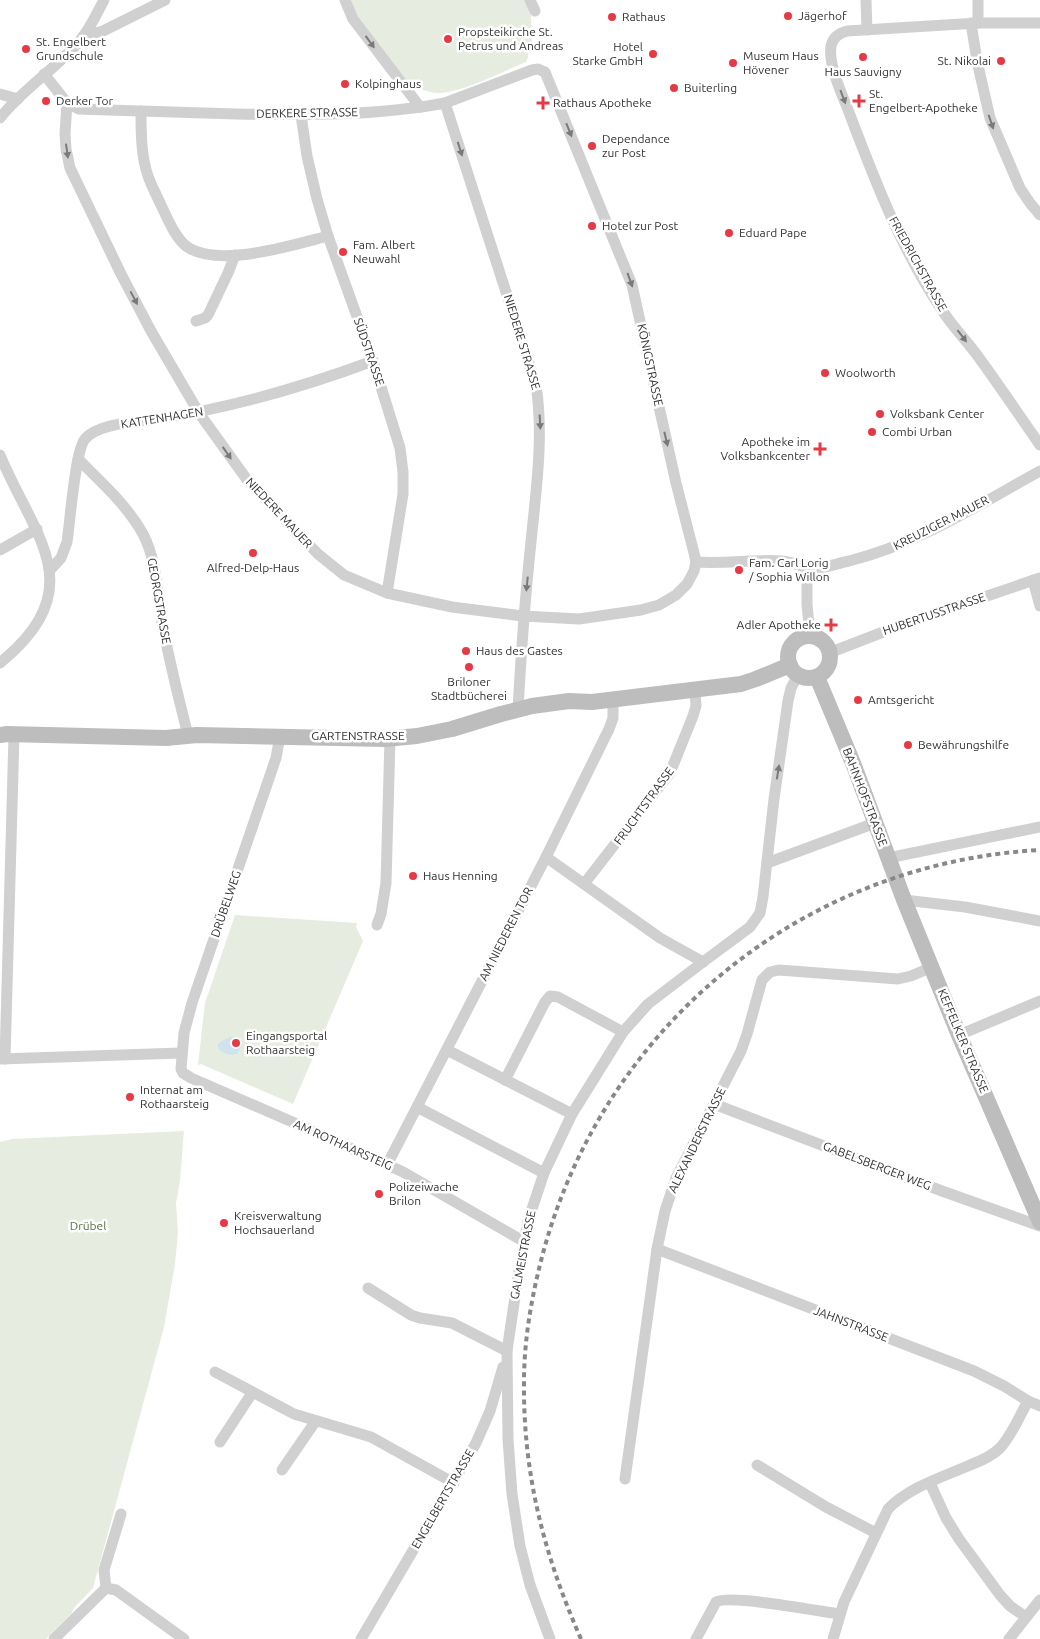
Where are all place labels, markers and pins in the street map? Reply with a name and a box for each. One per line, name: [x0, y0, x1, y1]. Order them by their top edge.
place label: Jägerhof: [798, 9, 847, 22]
place label: Rathaus: [622, 10, 665, 23]
marker: Jägerhof: [782, 10, 794, 22]
marker: Rathaus: [606, 11, 618, 23]
place label: Propsteikirche St. Petrus und Andreas: [458, 25, 563, 52]
marker: Propsteikirche St. Petrus und Andreas: [442, 33, 454, 45]
place label: St. Engelbert Grundschule: [36, 35, 106, 62]
place label: Hotel Starke GmbH: [572, 40, 643, 67]
marker: St. Engelbert Grundschule: [20, 43, 32, 55]
marker: Hotel Starke GmbH: [647, 48, 659, 60]
place label: Museum Haus Hövener: [743, 49, 819, 76]
marker: Haus Sauvigny: [857, 51, 869, 63]
place label: St. Nikolai: [938, 54, 991, 67]
marker: St. Nikolai: [995, 55, 1007, 67]
marker: Museum Haus Hövener: [727, 57, 739, 69]
place label: Haus Sauvigny: [825, 65, 902, 78]
place label: Kolpinghaus: [355, 77, 421, 90]
marker: Kolpinghaus: [339, 78, 351, 90]
place label: Buiterling: [684, 81, 737, 94]
marker: Buiterling: [668, 82, 680, 94]
place label: St. Engelbert-Apotheke: [869, 87, 978, 114]
place label: Derker Tor: [56, 94, 114, 107]
marker: Derker Tor: [40, 95, 52, 107]
marker: St. Engelbert-Apotheke: [853, 95, 865, 107]
place label: Rathaus Apotheke: [553, 96, 652, 109]
marker: Rathaus Apotheke: [537, 97, 549, 109]
place label: Dependance zur Post: [602, 132, 670, 159]
marker: Dependance zur Post: [586, 140, 598, 152]
place label: Hotel zur Post: [602, 219, 679, 232]
marker: Hotel zur Post: [586, 220, 598, 232]
place label: Eduard Pape: [739, 226, 807, 239]
marker: Eduard Pape: [723, 227, 735, 239]
place label: Fam. Albert Neuwahl: [353, 238, 415, 265]
marker: Fam. Albert Neuwahl: [337, 246, 349, 258]
place label: Woolworth: [835, 366, 896, 379]
marker: Woolworth: [819, 367, 831, 379]
place label: Volksbank Center: [890, 407, 985, 420]
marker: Volksbank Center: [874, 408, 886, 420]
place label: Combi Urban: [882, 425, 952, 438]
marker: Combi Urban: [866, 426, 878, 438]
place label: Apotheke im Volksbankcenter: [721, 435, 810, 462]
marker: Apotheke im Volksbankcenter: [814, 443, 826, 455]
marker: Alfred-Delp-Haus: [247, 547, 259, 559]
place label: Fam. Carl Lorig / Sophia Willon: [748, 556, 830, 583]
place label: Alfred-Delp-Haus: [207, 561, 299, 574]
marker: Fam. Carl Lorig / Sophia Willon: [733, 564, 745, 576]
place label: Adler Apotheke: [737, 618, 821, 631]
marker: Adler Apotheke: [825, 619, 837, 631]
place label: Haus des Gastes: [476, 644, 563, 657]
marker: Haus des Gastes: [460, 645, 472, 657]
marker: Briloner Stadtbücherei: [463, 661, 475, 673]
place label: Briloner Stadtbücherei: [431, 675, 507, 702]
place label: Amtsgericht: [868, 693, 935, 706]
marker: Amtsgericht: [852, 694, 864, 706]
place label: Bewährungshilfe: [918, 738, 1009, 751]
marker: Bewährungshilfe: [902, 739, 914, 751]
place label: Haus Henning: [423, 869, 498, 882]
marker: Haus Henning: [407, 870, 419, 882]
place label: Eingangsportal Rothaarsteig: [246, 1029, 327, 1056]
marker: Eingangsportal Rothaarsteig: [230, 1037, 242, 1049]
place label: Internat am Rothaarsteig: [140, 1083, 209, 1110]
marker: Internat am Rothaarsteig: [124, 1091, 136, 1103]
place label: Polizeiwache Brilon: [389, 1180, 459, 1207]
marker: Polizeiwache Brilon: [373, 1188, 385, 1200]
place label: Kreisverwaltung Hochsauerland: [234, 1209, 322, 1236]
marker: Kreisverwaltung Hochsauerland: [218, 1217, 230, 1229]

